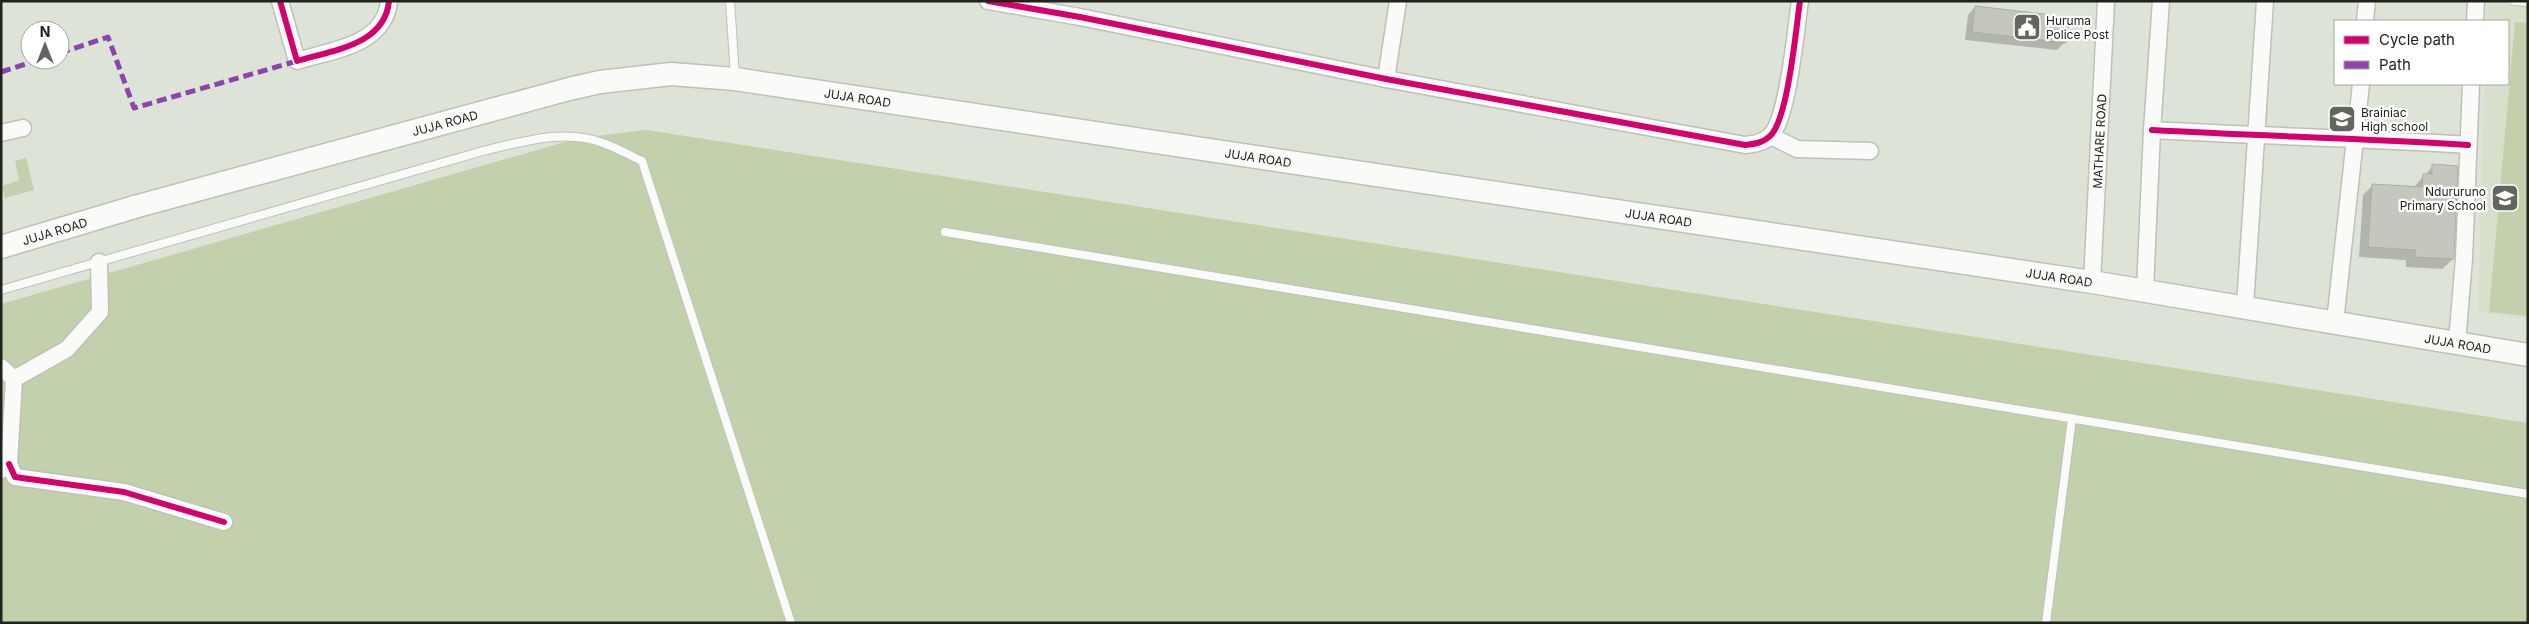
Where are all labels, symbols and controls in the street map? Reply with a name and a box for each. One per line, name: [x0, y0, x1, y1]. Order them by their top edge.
public building icon: Huruma Police Post: [2012, 12, 2042, 42]
place label: Huruma Police Post: [2046, 13, 2109, 42]
north arrow: [20, 20, 70, 70]
legend: [2334, 20, 2509, 85]
text: N: [40, 23, 50, 40]
text: Cycle path: [2379, 30, 2455, 49]
text: Path: [2379, 55, 2411, 74]
street label: JUJA ROAD: [823, 85, 892, 110]
street label: MATHARE ROAD: [2089, 93, 2109, 189]
school or university icon: Brainiac High school: [2327, 104, 2357, 134]
place label: Brainiac High school: [2361, 105, 2428, 134]
street label: JUJA ROAD: [410, 107, 479, 139]
street label: JUJA ROAD: [1224, 145, 1293, 170]
school or university icon: Ndururuno Primary School: [2490, 183, 2520, 213]
place label: Ndururuno Primary School: [2400, 184, 2486, 213]
street label: JUJA ROAD: [1624, 205, 1693, 230]
street label: JUJA ROAD: [20, 214, 89, 248]
street label: JUJA ROAD: [2025, 265, 2094, 290]
street label: JUJA ROAD: [2423, 330, 2492, 356]

